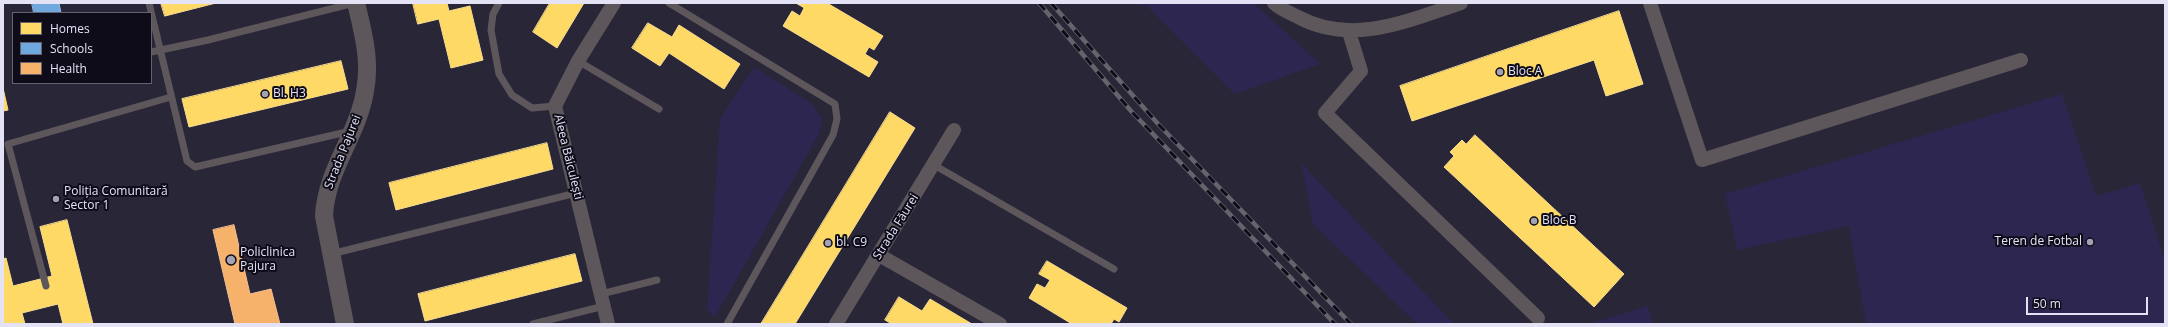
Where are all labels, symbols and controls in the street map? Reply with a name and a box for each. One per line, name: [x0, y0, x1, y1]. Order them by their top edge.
legend: [12, 12, 152, 84]
text: Homes: [50, 20, 90, 37]
text: Schools: [50, 40, 93, 57]
text: Health: [50, 60, 87, 77]
place label: Bloc A: [1508, 65, 1542, 79]
marker: Bloc A: [1495, 67, 1505, 77]
place label: Bl. H3: [273, 87, 306, 101]
marker: Bl. H3: [260, 89, 270, 99]
street label: Strada Pajurei: [322, 113, 364, 191]
street label: Aleea Băiculești: [550, 113, 586, 201]
place label: Poliția Comunitară Sector 1: [64, 185, 168, 213]
street label: Strada Făurei: [870, 192, 922, 262]
marker: Poliția Comunitară Sector 1: [51, 194, 61, 204]
place label: Bloc B: [1542, 214, 1577, 228]
marker: Bloc B: [1529, 216, 1539, 226]
place label: Teren de Fotbal: [1995, 235, 2082, 249]
place label: bl. C9: [836, 236, 867, 250]
marker: Teren de Fotbal: [2085, 237, 2095, 247]
marker: bl. C9: [823, 238, 833, 248]
place label: Policlinica Pajura: [240, 246, 295, 274]
marker: Policlinica Pajura: [225, 254, 237, 266]
scale bar: [2028, 289, 2150, 315]
text: 50 m: [2033, 295, 2061, 312]

